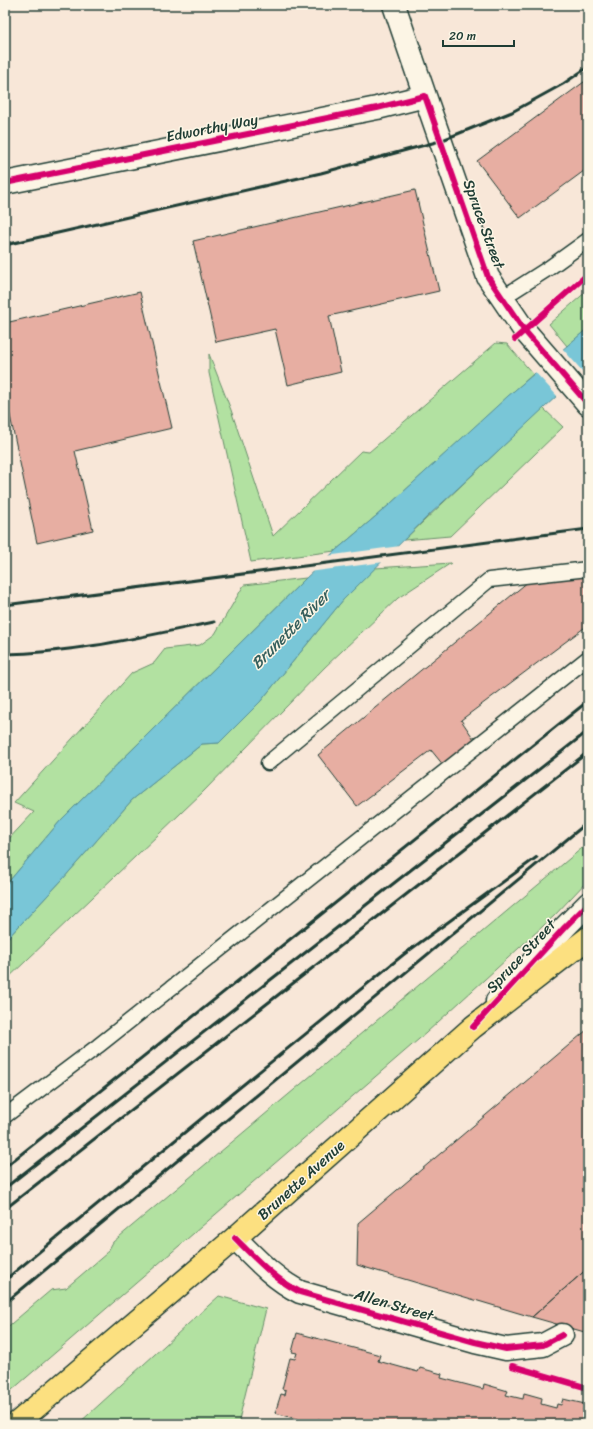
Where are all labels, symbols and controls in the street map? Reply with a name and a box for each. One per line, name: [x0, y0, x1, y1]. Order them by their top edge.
scale bar: [443, 22, 514, 48]
text: 20 m: [449, 25, 476, 47]
street label: Edworthy Way: [164, 106, 260, 150]
street label: Spruce Street: [456, 176, 513, 273]
water label: Brunette River: [243, 580, 340, 676]
street label: Spruce Street: [480, 912, 563, 999]
street label: Brunette Avenue: [251, 1133, 351, 1227]
street label: Allen Street: [350, 1281, 438, 1329]

